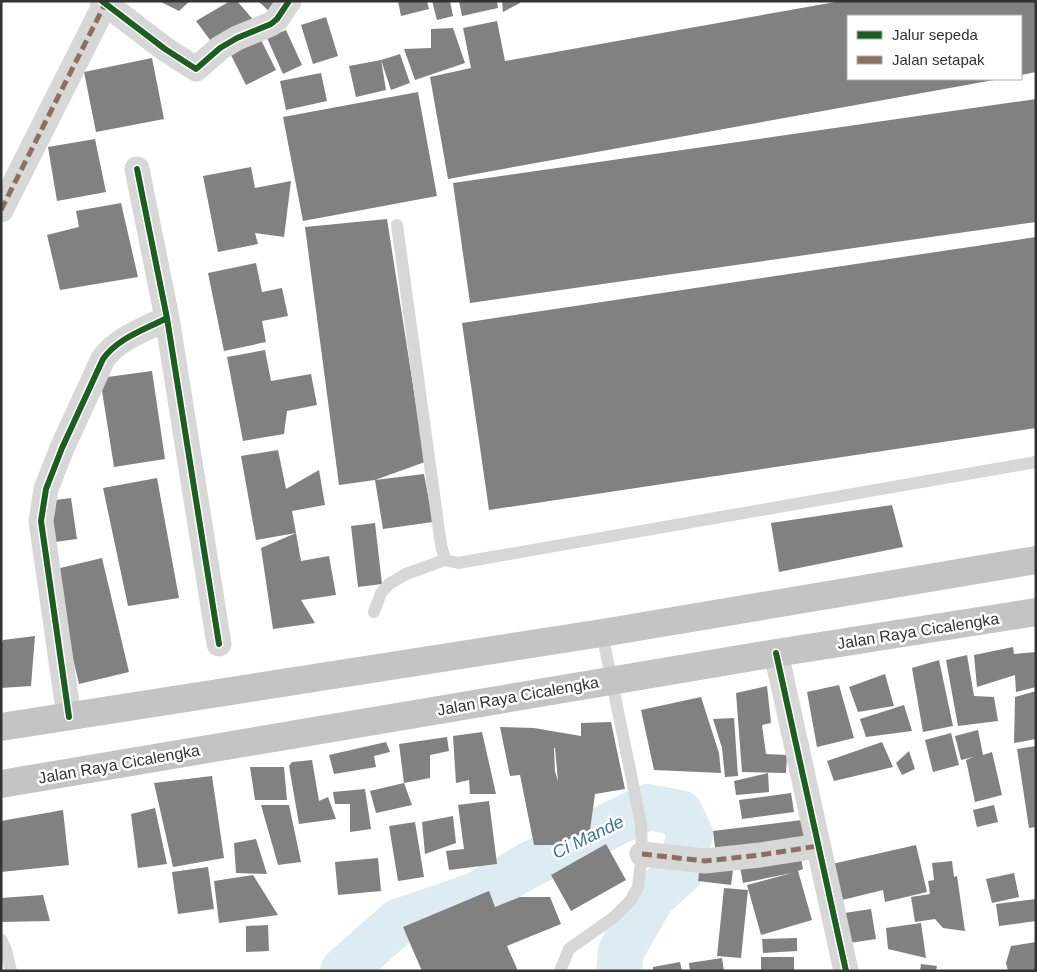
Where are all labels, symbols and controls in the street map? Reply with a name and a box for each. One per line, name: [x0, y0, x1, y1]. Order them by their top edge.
legend: [847, 15, 1022, 80]
text: Jalur sepeda: [892, 26, 979, 43]
text: Jalan setapak: [892, 51, 985, 68]
street label: Jalan Raya Cicalengka: [836, 610, 1000, 652]
street label: Jalan Raya Cicalengka: [436, 673, 600, 719]
street label: Jalan Raya Cicalengka: [37, 741, 201, 787]
water label: Ci Mande: [549, 811, 627, 863]

